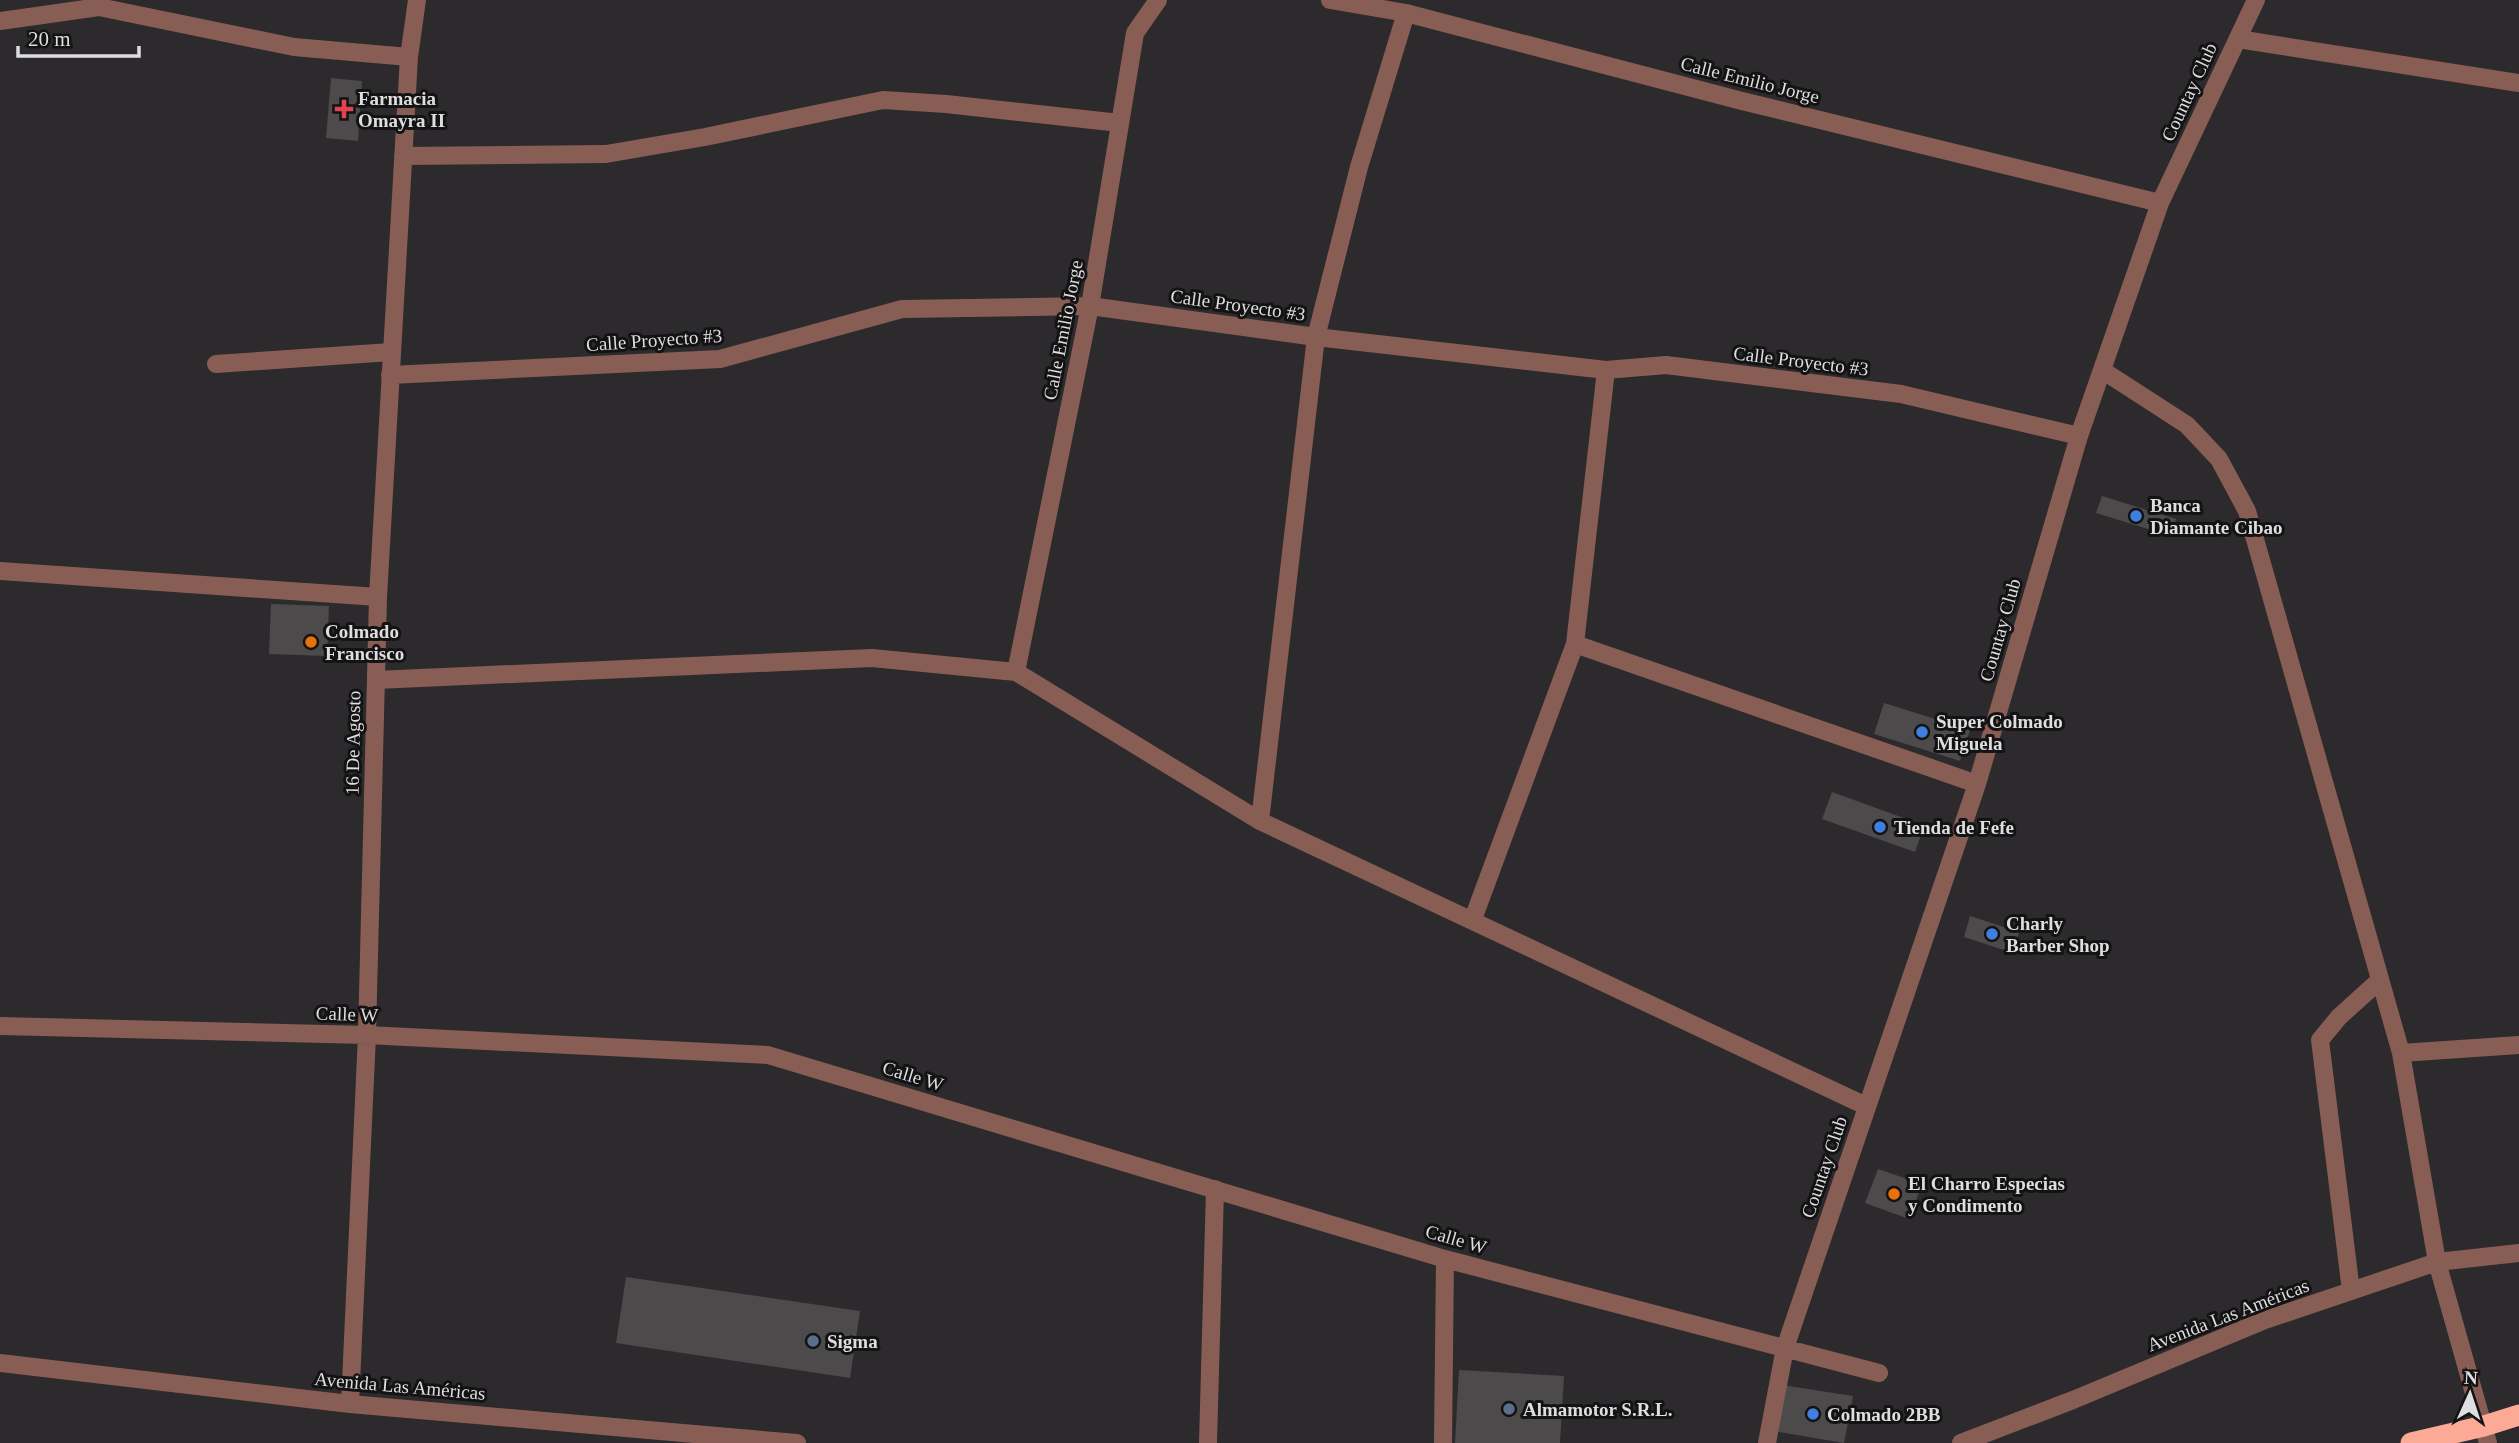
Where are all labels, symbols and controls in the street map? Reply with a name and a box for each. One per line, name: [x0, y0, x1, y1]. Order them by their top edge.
scale bar: [18, 14, 138, 58]
text: 20 m: [28, 27, 71, 51]
street label: Countay Club: [2157, 39, 2221, 145]
street label: Calle Emilio Jorge: [1679, 53, 1821, 107]
place label: Farmacia Omayra II: [358, 88, 445, 131]
marker: Farmacia Omayra II: [336, 101, 352, 117]
street label: Calle Emilio Jorge: [1039, 258, 1087, 402]
street label: Calle Proyecto #3: [1169, 285, 1307, 325]
street label: Calle Proyecto #3: [585, 325, 723, 355]
street label: Calle Proyecto #3: [1732, 342, 1870, 380]
place label: Banca Diamante Cibao: [2150, 495, 2282, 538]
marker: Banca Diamante Cibao: [2128, 508, 2144, 524]
street label: Countay Club: [1975, 576, 2025, 684]
place label: Colmado Francisco: [325, 621, 404, 664]
marker: Colmado Francisco: [303, 634, 319, 650]
street label: 16 De Agosto: [342, 691, 364, 795]
place label: Super Colmado Miguela: [1936, 711, 2063, 754]
marker: Super Colmado Miguela: [1914, 724, 1930, 740]
place label: Tienda de Fefe: [1894, 817, 2014, 838]
marker: Tienda de Fefe: [1872, 819, 1888, 835]
place label: Charly Barber Shop: [2006, 913, 2110, 956]
marker: Charly Barber Shop: [1984, 926, 2000, 942]
street label: Calle W: [315, 1002, 379, 1026]
street label: Calle W: [880, 1057, 946, 1095]
street label: Countay Club: [1797, 1113, 1851, 1221]
place label: El Charro Especias y Condimento: [1908, 1173, 2065, 1216]
marker: El Charro Especias y Condimento: [1886, 1186, 1902, 1202]
street label: Calle W: [1423, 1220, 1489, 1258]
street label: Avenida Las Américas: [2144, 1274, 2312, 1356]
place label: Sigma: [827, 1331, 878, 1352]
marker: Sigma: [805, 1333, 821, 1349]
north arrow: [2435, 1359, 2505, 1429]
text: N: [2463, 1367, 2479, 1388]
street label: Avenida Las Américas: [314, 1368, 486, 1404]
place label: Almamotor S.R.L.: [1523, 1399, 1673, 1420]
marker: Almamotor S.R.L.: [1501, 1401, 1517, 1417]
place label: Colmado 2BB: [1827, 1404, 1941, 1425]
marker: Colmado 2BB: [1805, 1406, 1821, 1422]

